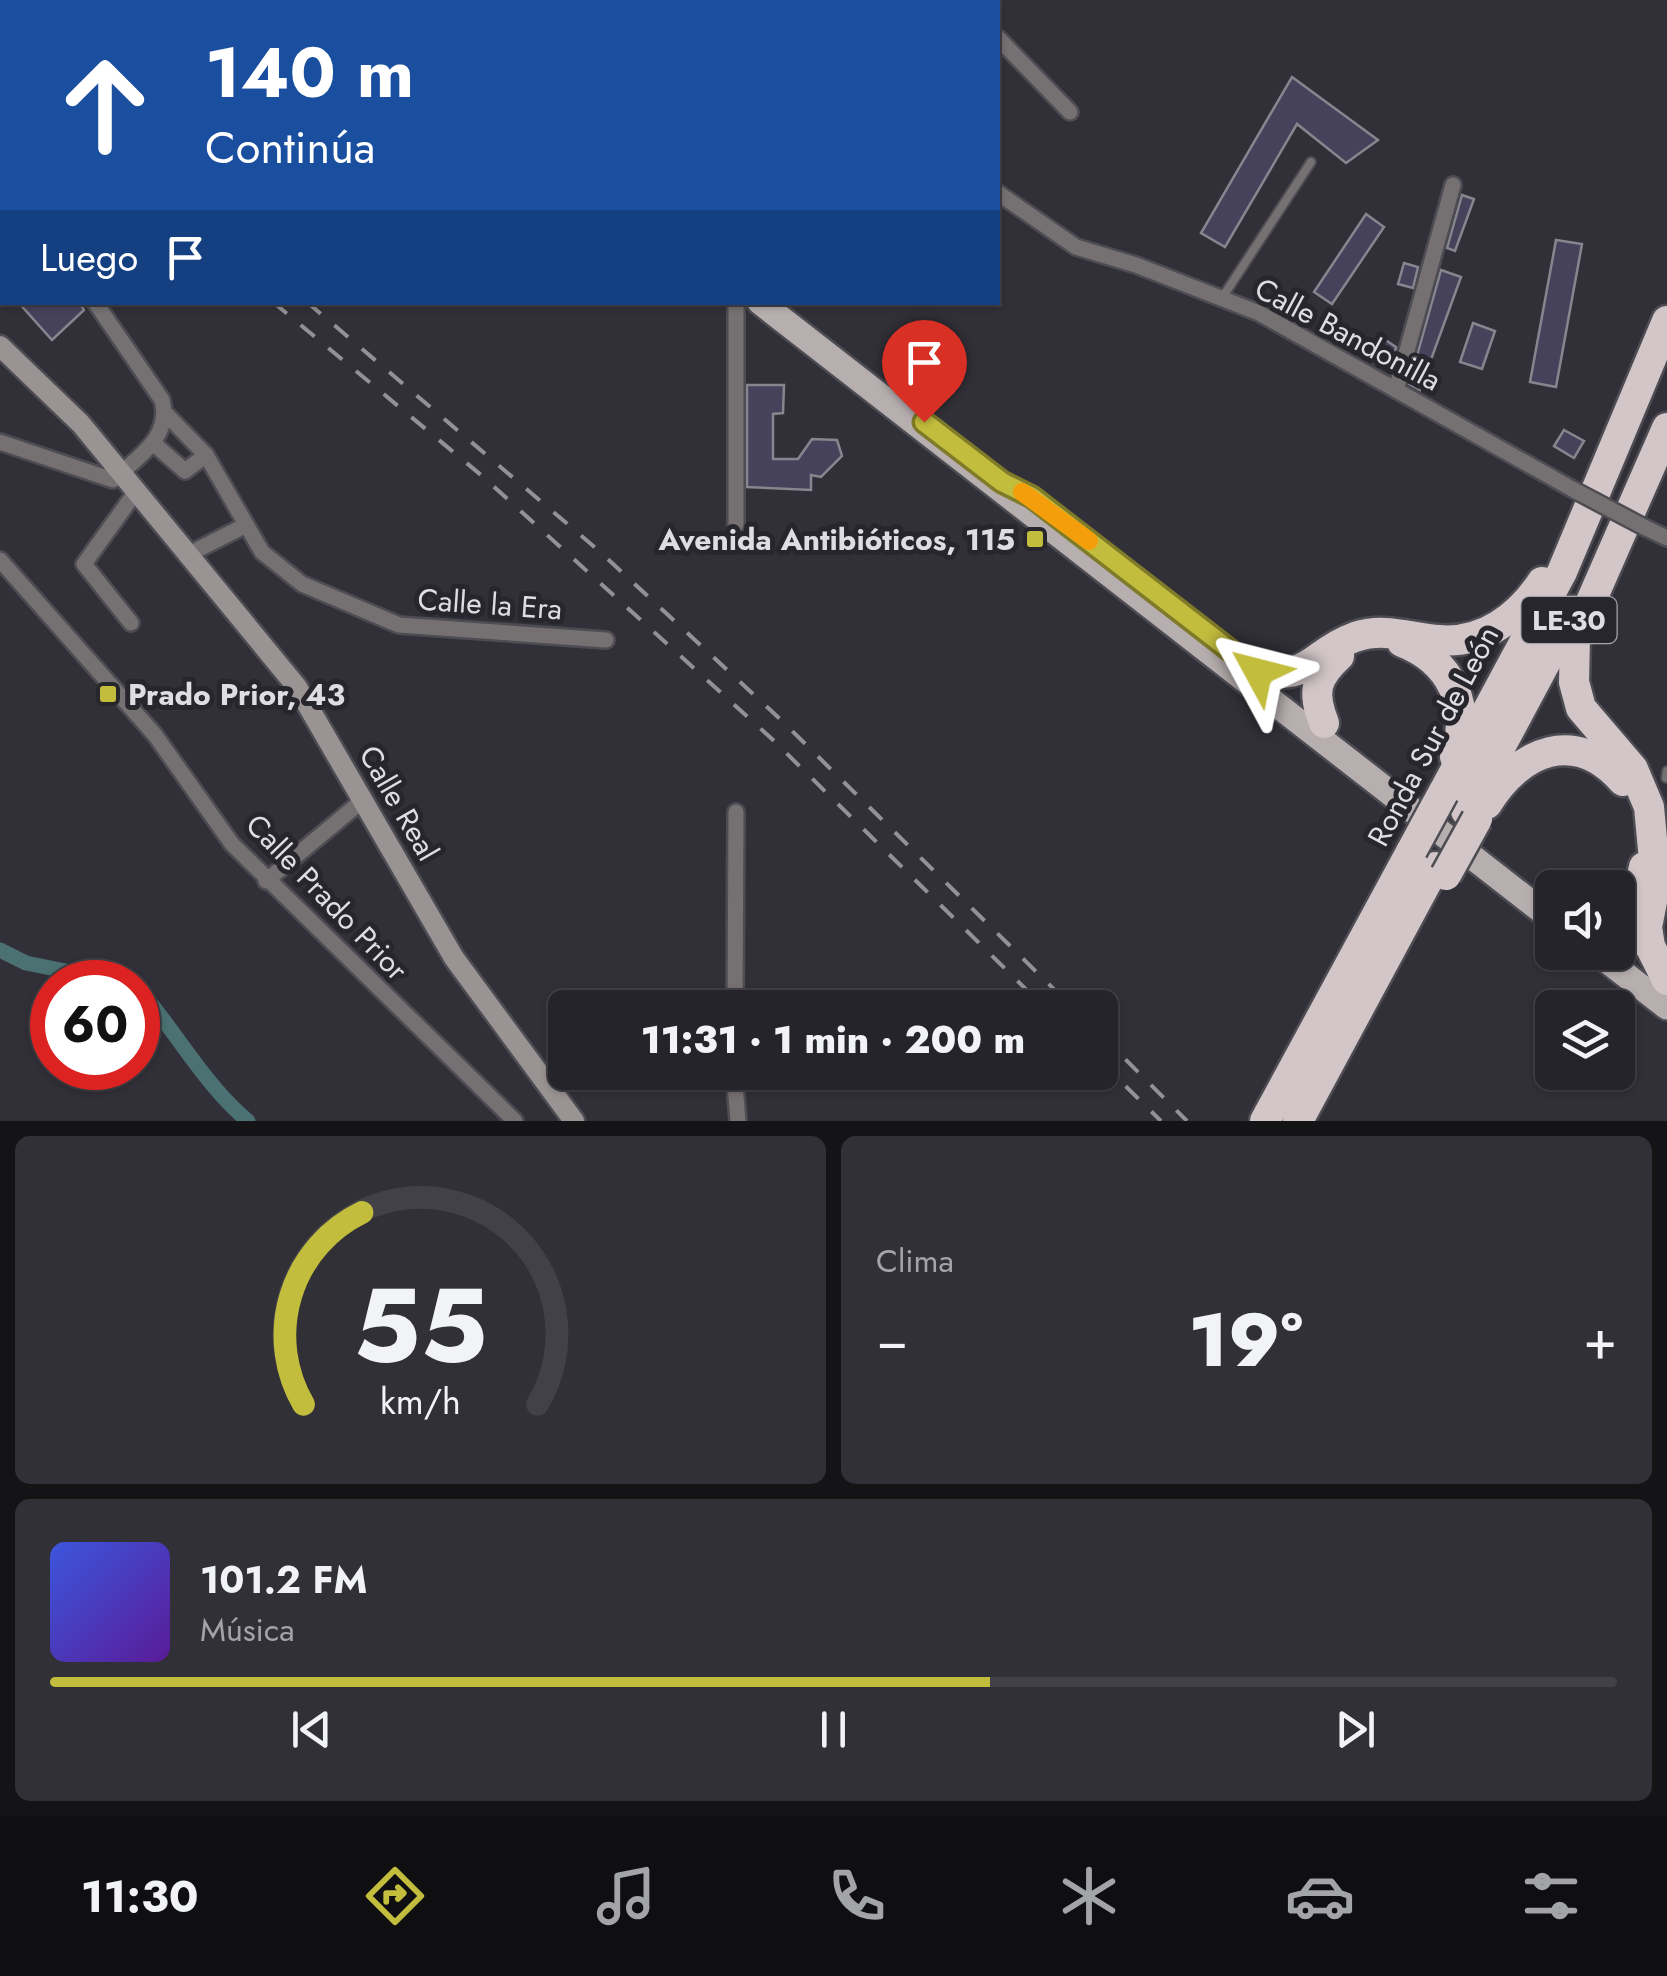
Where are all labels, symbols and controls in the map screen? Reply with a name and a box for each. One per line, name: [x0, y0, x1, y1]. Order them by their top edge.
text: 140 m: [205, 22, 414, 123]
icon: ahead: [40, 40, 170, 170]
text: Continúa: [205, 115, 375, 180]
text: Luego: [40, 230, 138, 285]
icon: arrive: [158, 230, 213, 285]
street label: Calle Bandonilla: [1247, 267, 1449, 401]
pin: [882, 320, 967, 423]
icon: arrive: [897, 335, 952, 390]
place label: Avenida Antibióticos, 115: [657, 518, 1015, 561]
marker: Avenida Antibióticos, 115: [1024, 528, 1046, 550]
street label: Calle la Era: [416, 578, 564, 630]
road number: LE-30: [1522, 597, 1616, 643]
street label: Ronda Sur de León: [1357, 618, 1509, 854]
position arrow: [1206, 620, 1310, 724]
place label: Prado Prior, 43: [128, 673, 345, 716]
marker: Prado Prior, 43: [97, 683, 119, 705]
street label: Calle Real: [349, 737, 449, 869]
street label: Calle Prado Prior: [236, 804, 418, 990]
map controls: [1535, 870, 1635, 1090]
button: sound: [1535, 870, 1635, 970]
speed limit sign: 60: [30, 960, 160, 1090]
button: layers: [1535, 990, 1635, 1090]
text: 11:31 · 1 min · 200 m: [641, 1012, 1025, 1067]
text: Clima: [876, 1238, 954, 1284]
text: 55: [353, 1251, 488, 1401]
text: 19°: [1189, 1286, 1303, 1394]
text: −: [876, 1300, 908, 1380]
text: +: [1583, 1300, 1617, 1380]
text: km/h: [380, 1376, 461, 1427]
text: 101.2 FM: [200, 1552, 367, 1607]
text: Música: [200, 1607, 295, 1653]
icon: previous: [284, 1702, 339, 1757]
icon: pause: [806, 1702, 861, 1757]
icon: next: [1328, 1702, 1383, 1757]
icon: directions: [360, 1861, 430, 1931]
icon: music: [591, 1861, 661, 1931]
icon: phone: [822, 1861, 892, 1931]
icon: climate: [1054, 1861, 1124, 1931]
icon: car: [1285, 1861, 1355, 1931]
icon: filters: [1516, 1861, 1586, 1931]
text: 11:30: [81, 1864, 199, 1929]

